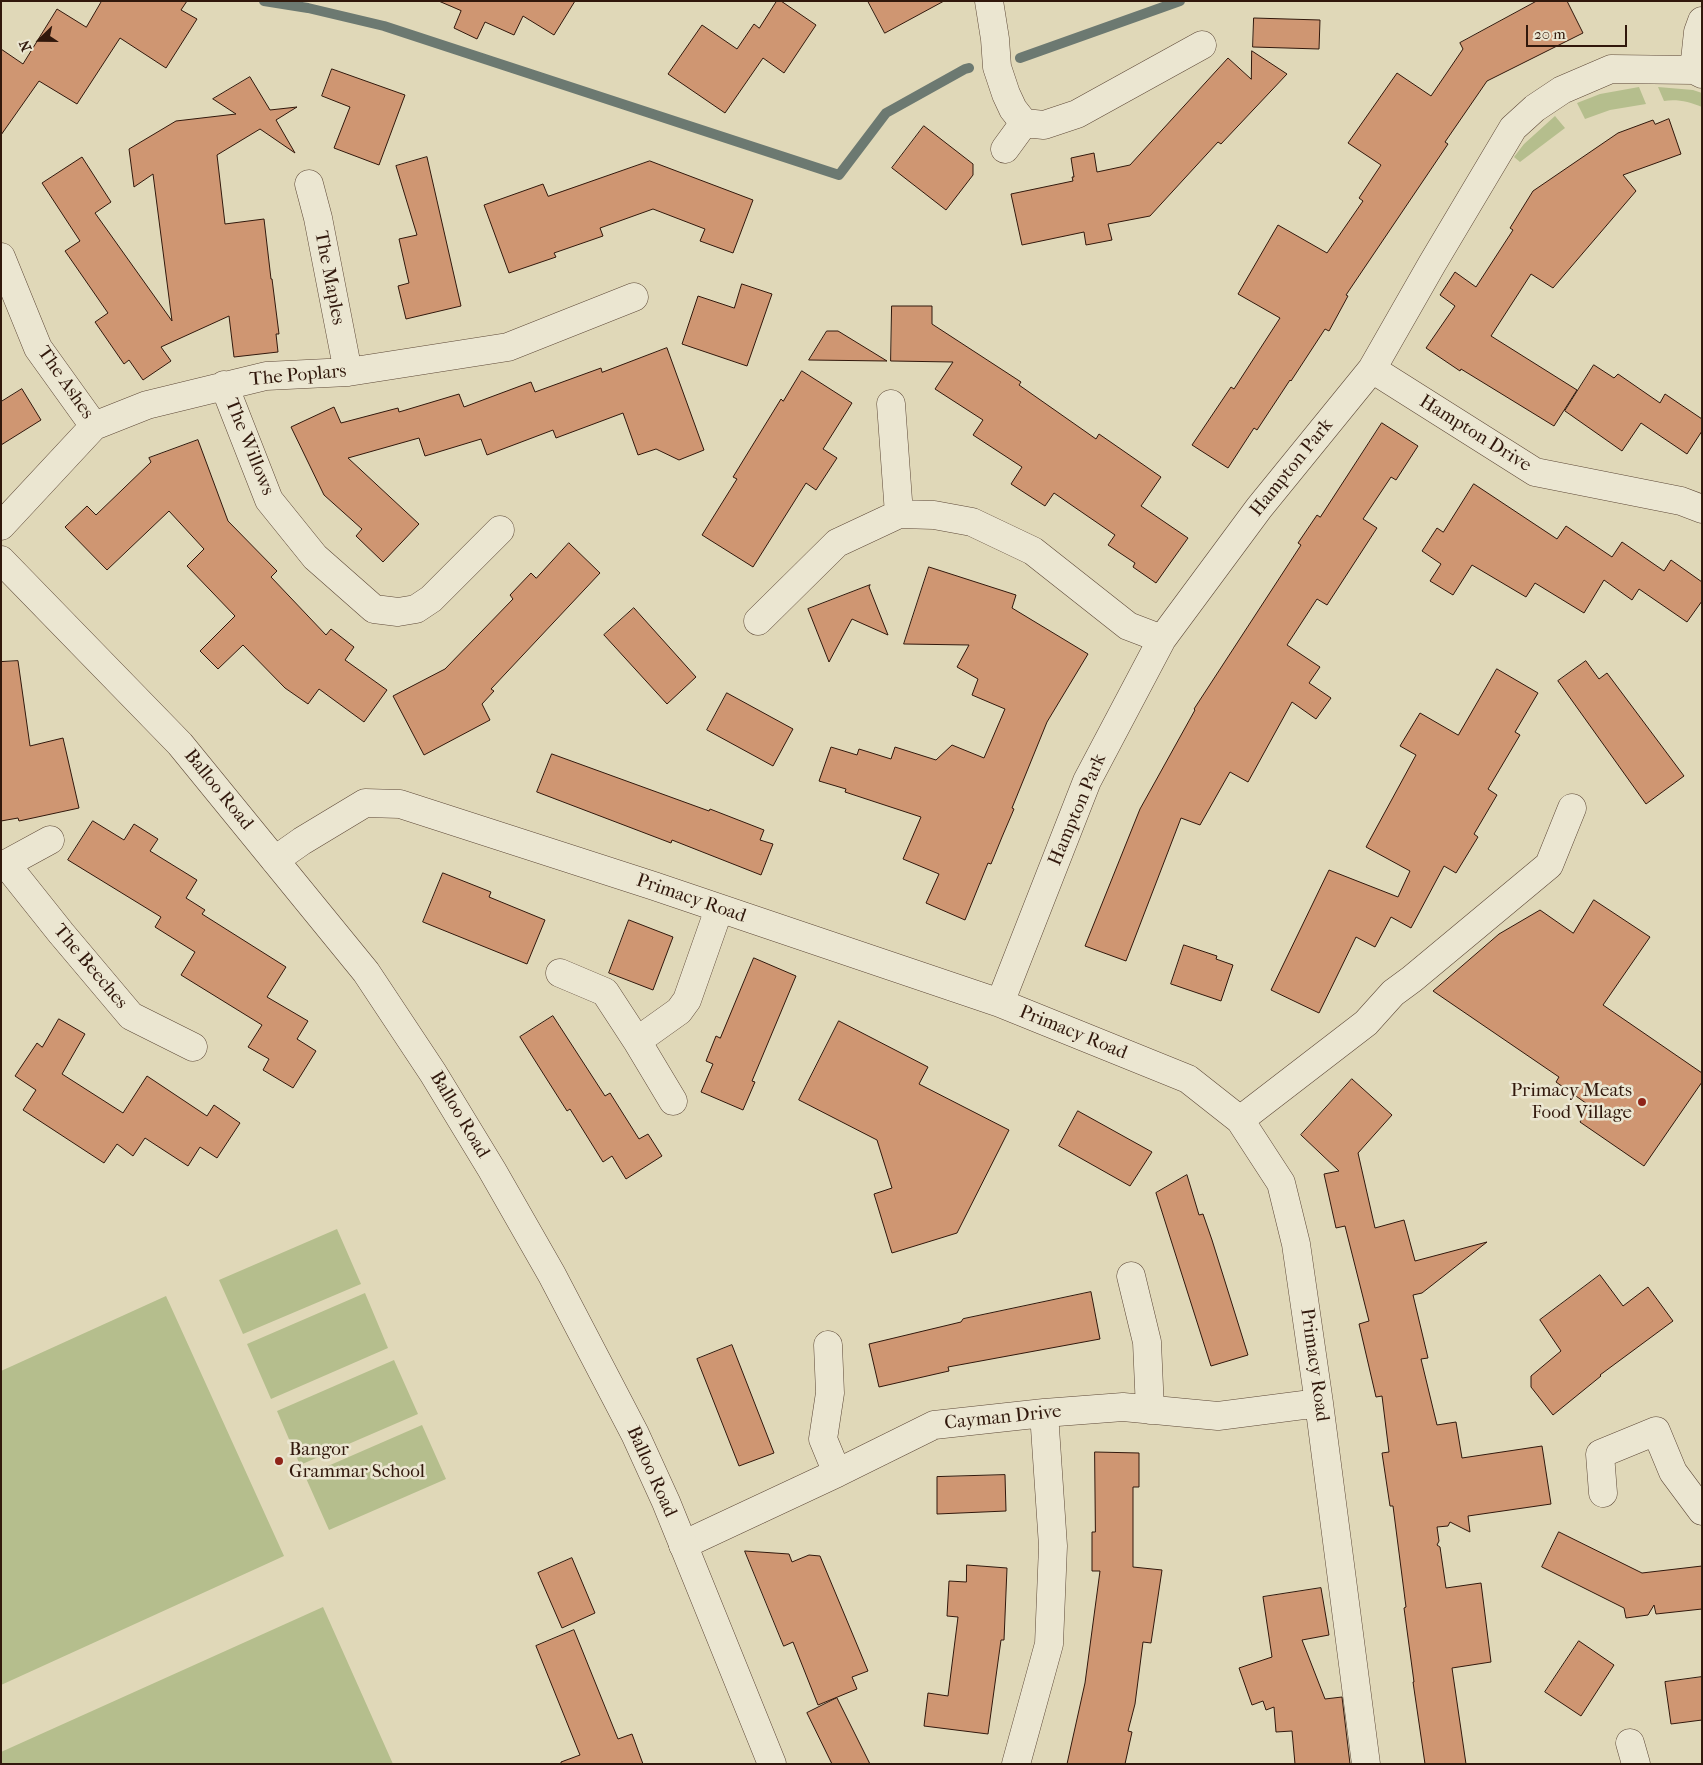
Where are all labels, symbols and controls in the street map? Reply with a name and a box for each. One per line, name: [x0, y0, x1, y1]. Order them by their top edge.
north arrow: [15, 15, 65, 65]
scale bar: [1528, 15, 1629, 47]
text: 20 m: [1534, 25, 1566, 43]
text: N: [16, 38, 35, 54]
street label: The Maples: [309, 229, 349, 327]
street label: The Ashes: [32, 342, 98, 424]
street label: The Poplars: [249, 360, 347, 392]
street label: Hampton Drive: [1415, 390, 1535, 478]
street label: The Willows: [219, 395, 279, 499]
street label: Hampton Park: [1246, 415, 1338, 521]
street label: Balloo Road: [179, 745, 257, 835]
street label: Hampton Park: [1044, 751, 1112, 869]
street label: Primacy Road: [633, 870, 749, 928]
street label: The Beeches: [48, 920, 132, 1014]
street label: Primacy Road: [1016, 1001, 1130, 1065]
street label: Balloo Road: [424, 1067, 494, 1163]
place label: Primacy Meats Food Village: [1511, 1080, 1632, 1124]
marker: Primacy Meats Food Village: [1636, 1096, 1648, 1108]
street label: Primacy Road: [1295, 1307, 1333, 1423]
street label: Cayman Drive: [943, 1401, 1063, 1435]
street label: Balloo Road: [621, 1423, 681, 1521]
place label: Bangor Grammar School: [289, 1439, 425, 1483]
marker: Bangor Grammar School: [273, 1455, 285, 1467]

